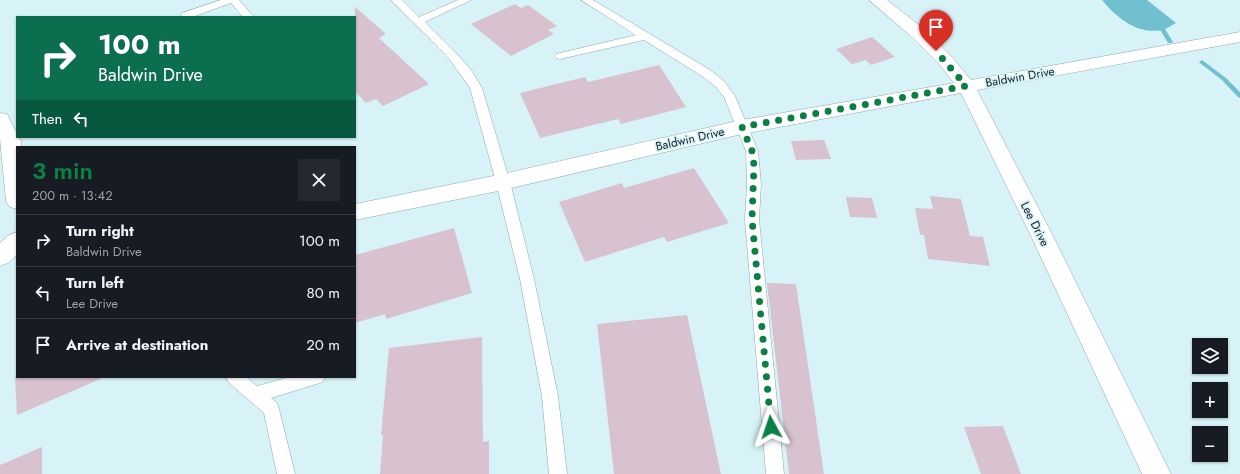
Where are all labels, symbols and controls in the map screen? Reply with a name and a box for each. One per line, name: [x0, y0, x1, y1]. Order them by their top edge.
pin: [919, 10, 953, 51]
icon: arrive: [925, 16, 947, 38]
text: 100 m: [98, 24, 181, 65]
icon: right: [32, 32, 84, 84]
text: Baldwin Drive: [98, 62, 203, 88]
street label: Baldwin Drive: [984, 62, 1056, 92]
text: Then: [32, 108, 62, 130]
icon: left: [70, 108, 92, 130]
street label: Baldwin Drive: [654, 122, 726, 156]
text: 3 min: [32, 153, 93, 188]
button: close: [298, 159, 340, 201]
text: 200 m · 13:42: [32, 186, 113, 205]
street label: Lee Drive: [1016, 199, 1054, 249]
text: Turn right: [66, 220, 134, 242]
icon: right: [32, 230, 54, 252]
text: 100 m: [299, 230, 340, 252]
text: Baldwin Drive: [66, 242, 142, 261]
text: Turn left: [66, 272, 124, 294]
icon: left: [32, 282, 54, 304]
text: 80 m: [307, 282, 340, 304]
text: Lee Drive: [66, 294, 118, 313]
icon: arrive: [32, 334, 54, 356]
text: Arrive at destination: [66, 334, 208, 356]
text: 20 m: [306, 334, 340, 356]
map controls: [1192, 338, 1228, 462]
button: layers: [1192, 338, 1228, 374]
button: +: [1192, 382, 1228, 418]
position arrow: [750, 406, 792, 448]
button: −: [1192, 426, 1228, 462]

